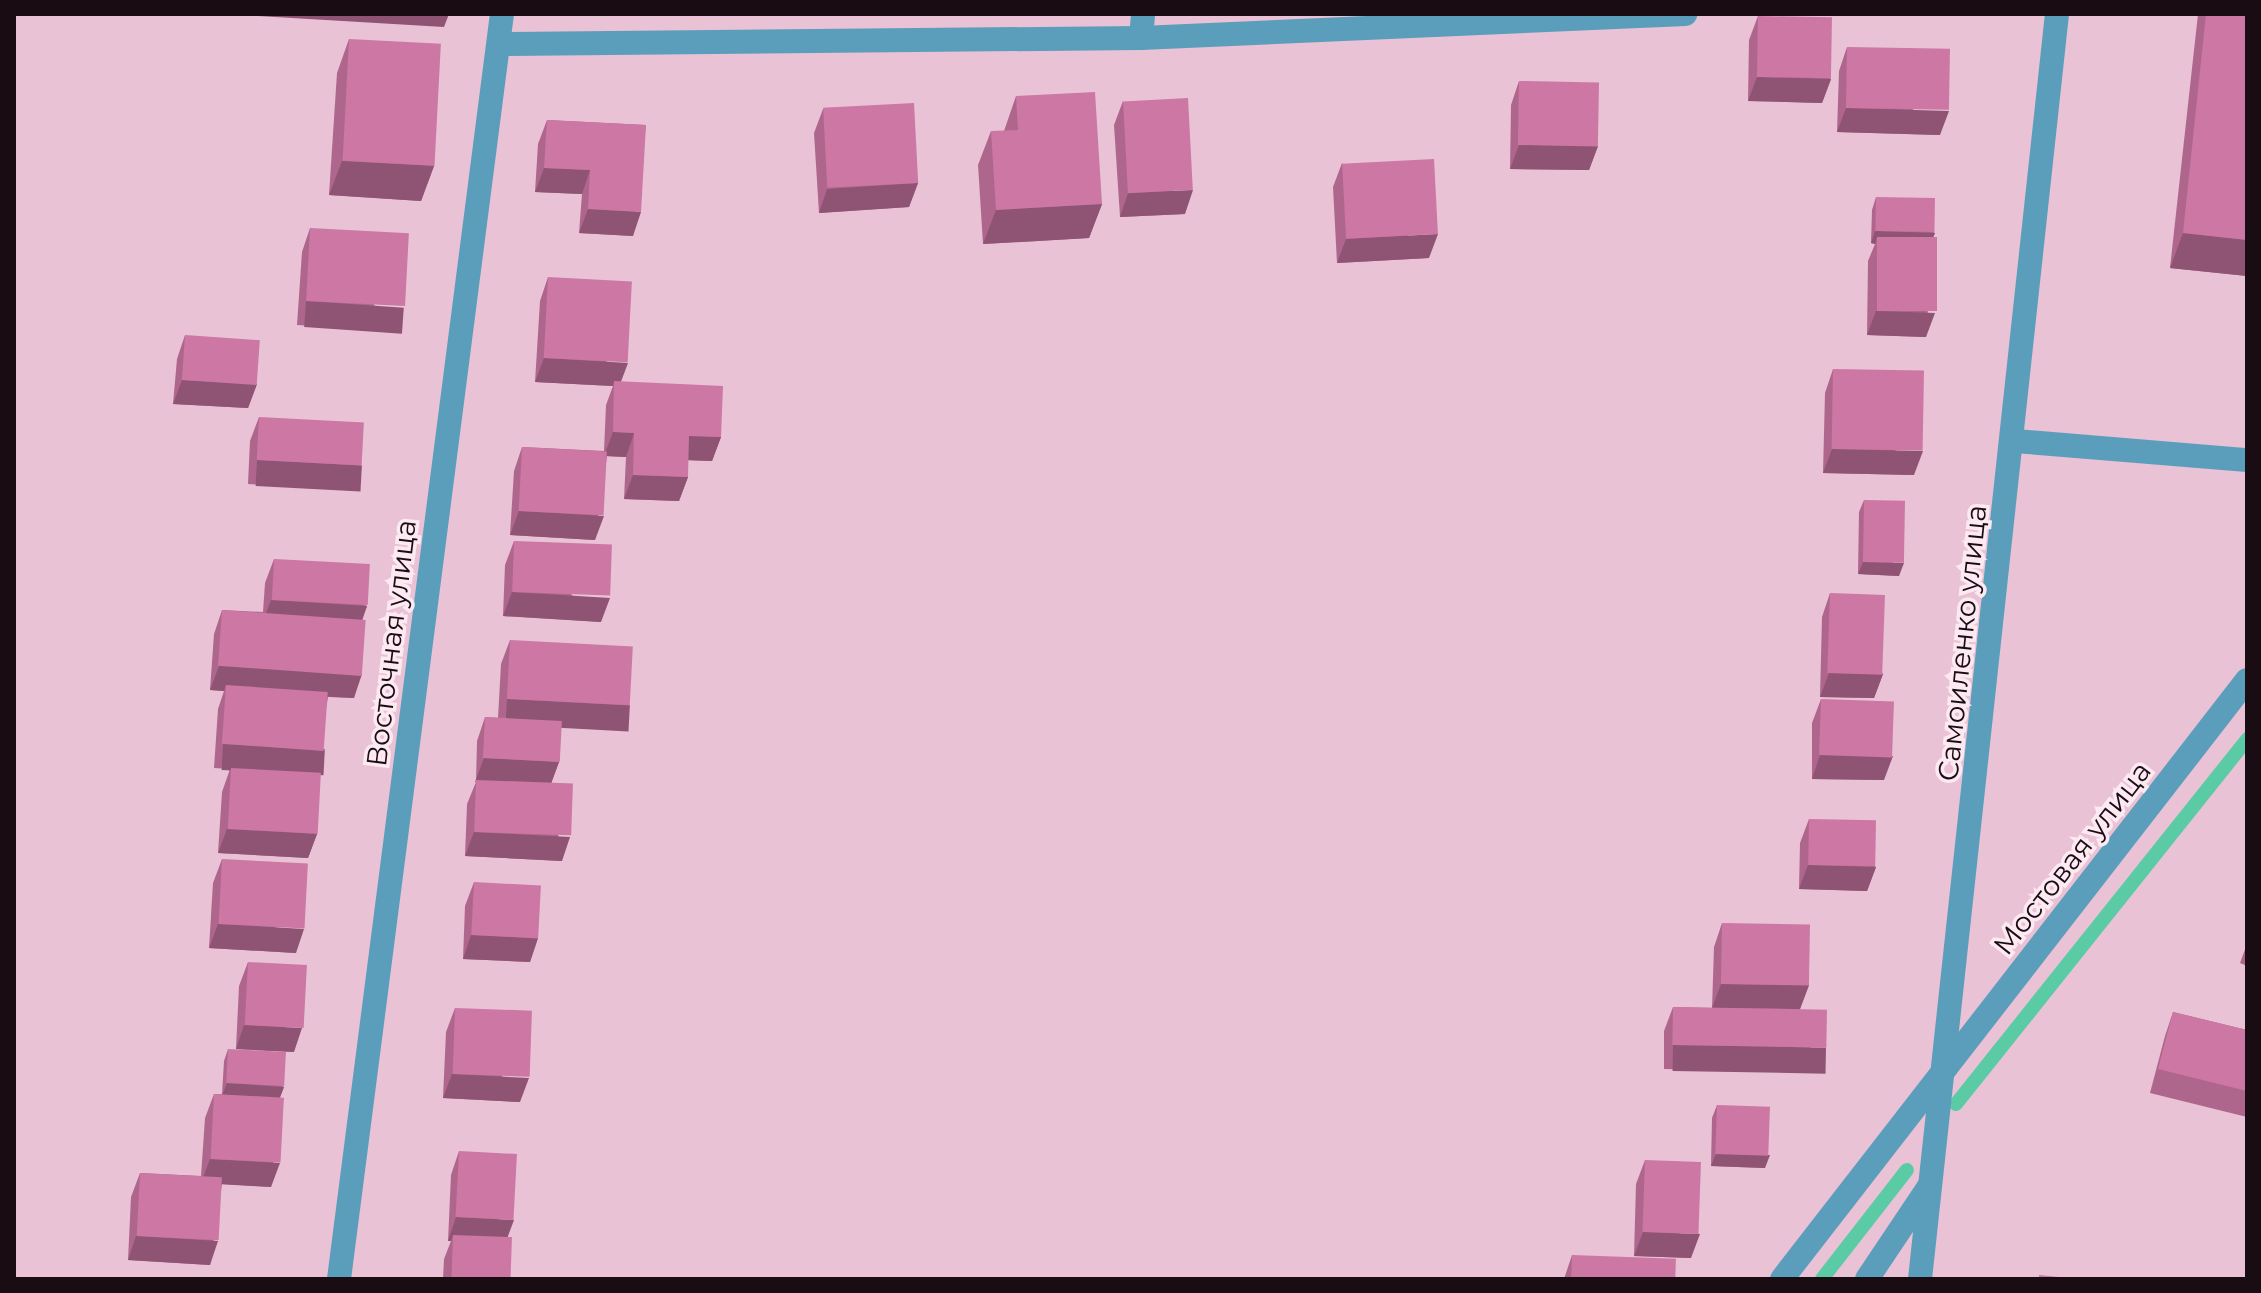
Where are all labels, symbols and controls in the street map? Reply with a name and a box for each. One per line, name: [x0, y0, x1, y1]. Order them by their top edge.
street label: Самоиленко улица: [1931, 503, 1993, 783]
street label: Восточная улица: [359, 518, 423, 768]
street label: Мостовая улица: [1986, 755, 2158, 961]

